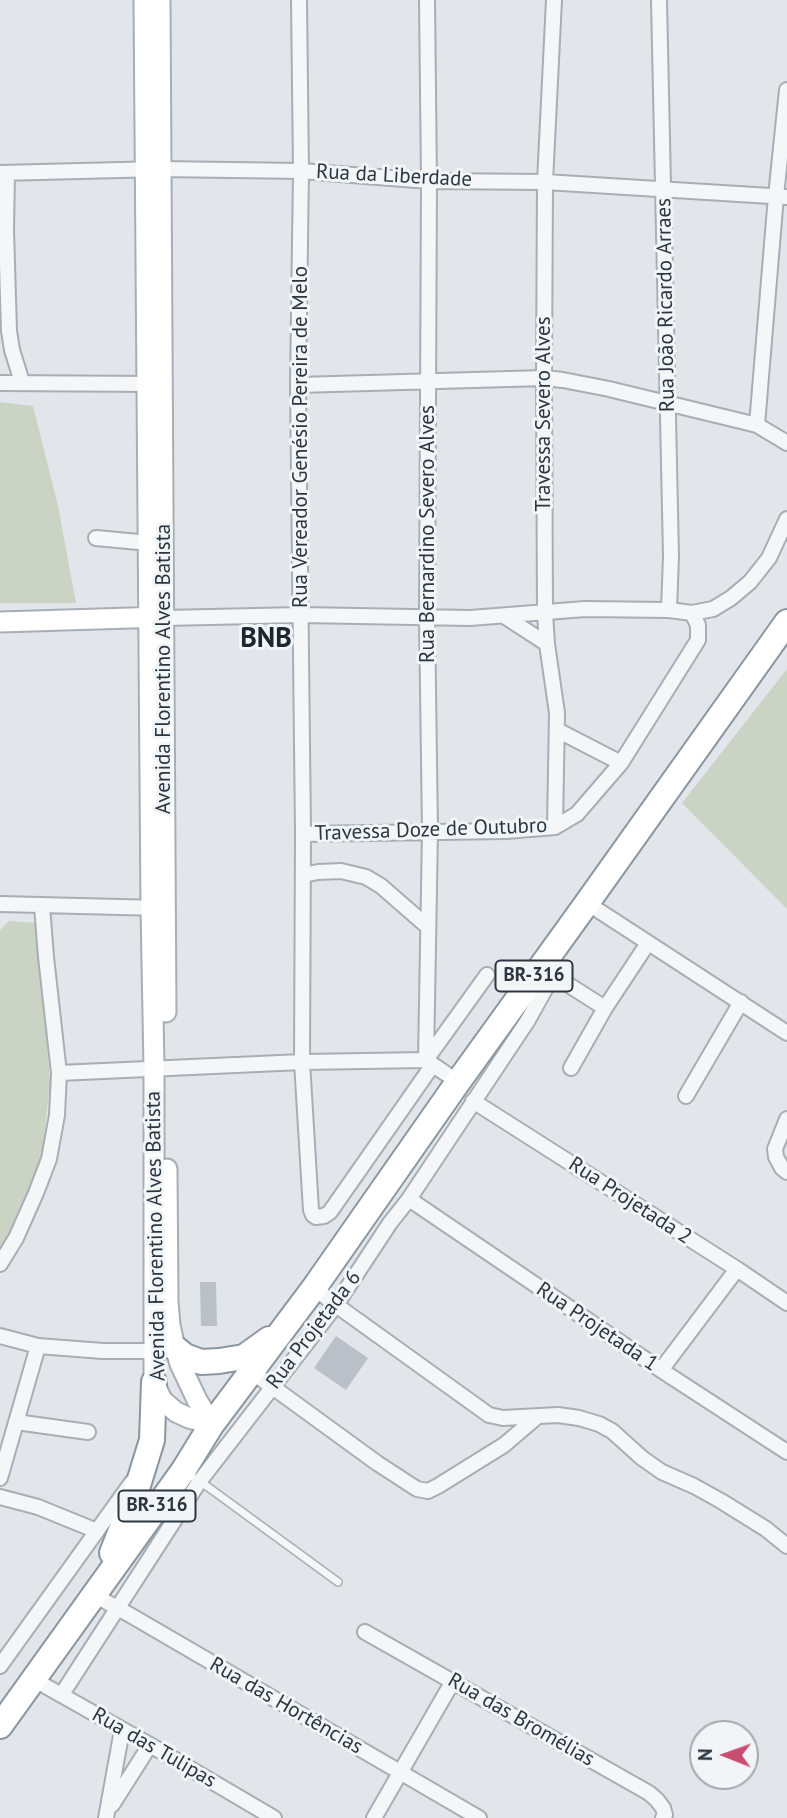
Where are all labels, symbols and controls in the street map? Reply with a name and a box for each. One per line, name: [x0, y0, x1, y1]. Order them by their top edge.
street label: Rua da Liberdade: [315, 159, 473, 193]
street label: Rua João Ricardo Arraes: [652, 198, 680, 412]
street label: Rua Vereador Genésio Pereira de Melo: [288, 266, 314, 608]
street label: Travessa Severo Alves: [531, 316, 557, 512]
street label: Rua Bernardino Severo Alves: [415, 405, 441, 663]
street label: Avenida Florentino Alves Batista: [151, 524, 177, 814]
district label: BNB: [240, 622, 292, 656]
street label: Travessa Doze de Outubro: [314, 813, 548, 847]
road number: BR-316: [496, 960, 572, 992]
street label: Avenida Florentino Alves Batista: [141, 1091, 171, 1381]
street label: Rua Projetada 2: [564, 1152, 696, 1250]
street label: Rua Projetada 6: [261, 1266, 367, 1394]
street label: Rua Projetada 1: [531, 1277, 663, 1377]
road number: BR-316: [118, 1490, 196, 1522]
street label: Rua das Hortências: [205, 1652, 367, 1760]
street label: Rua das Bromélias: [443, 1668, 599, 1772]
street label: Rua das Tulipas: [88, 1702, 220, 1794]
north arrow: [689, 1720, 759, 1790]
text: N: [693, 1748, 717, 1761]

